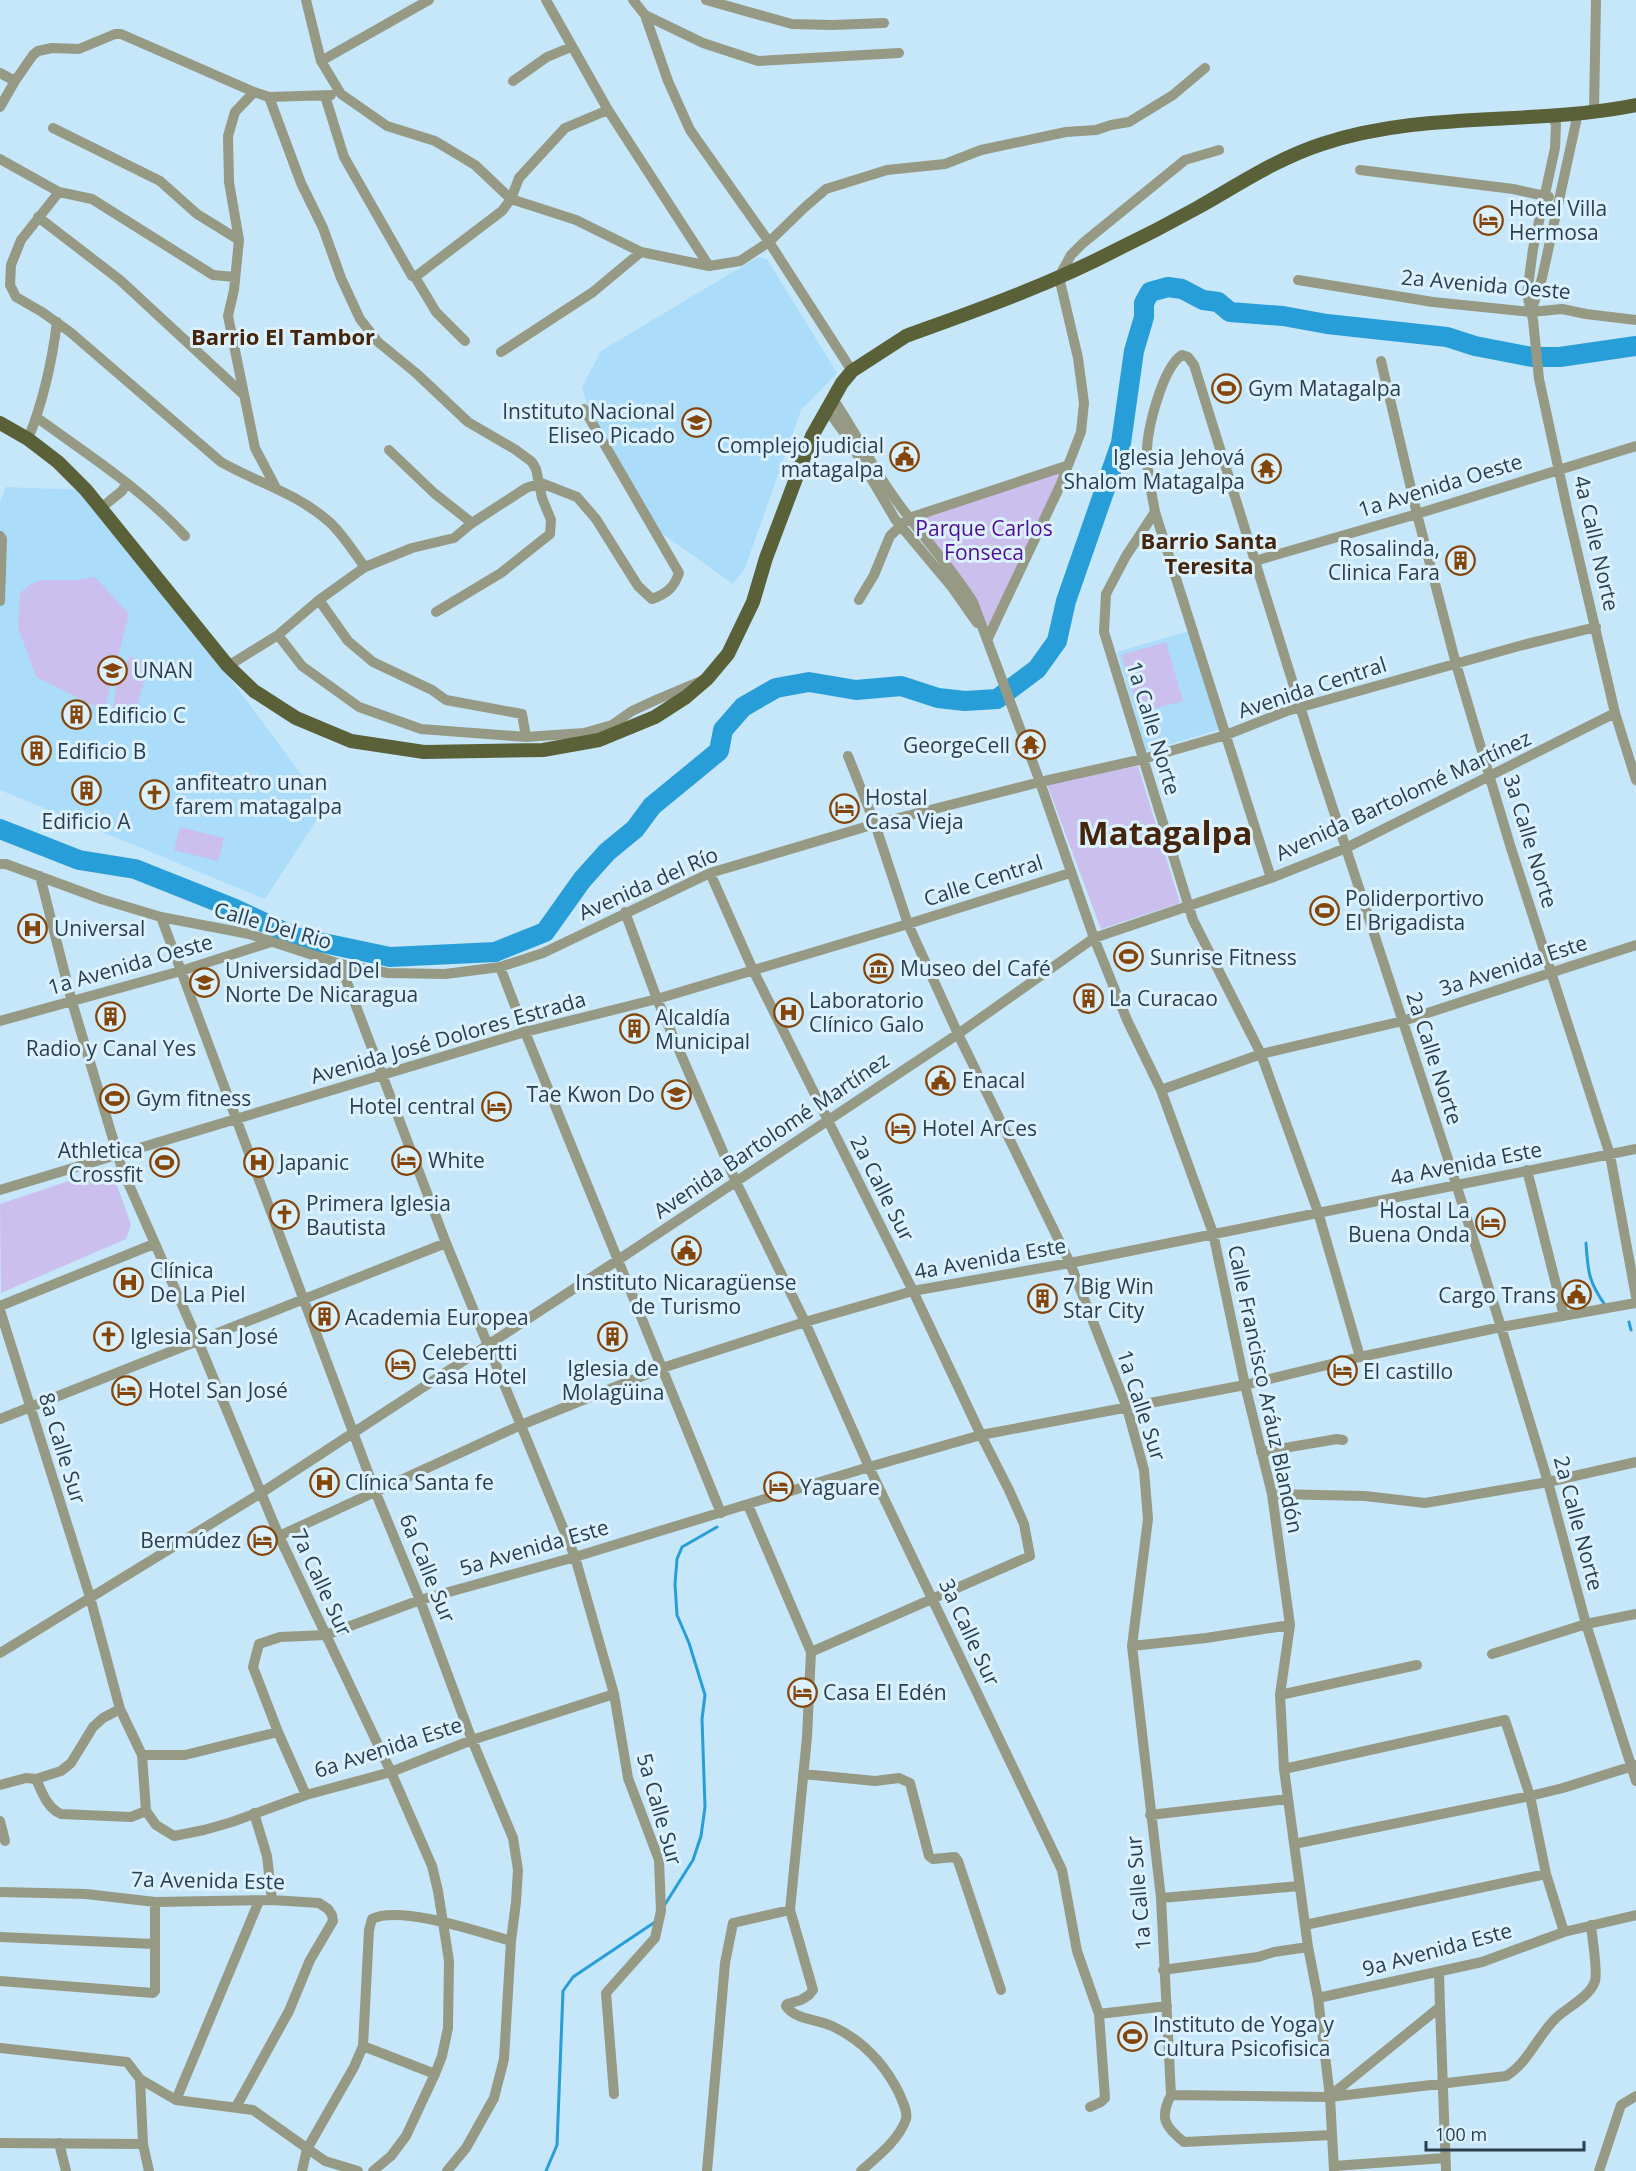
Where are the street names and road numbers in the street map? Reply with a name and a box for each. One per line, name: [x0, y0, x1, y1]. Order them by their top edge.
street label: 2a Avenida Oeste: [1400, 263, 1572, 305]
street label: 1a Avenida Oeste: [1354, 447, 1526, 523]
street label: 4a Calle Norte: [1568, 473, 1626, 613]
street label: Avenida Central: [1234, 650, 1390, 724]
street label: 1a Calle Norte: [1120, 658, 1188, 798]
street label: Avenida Bartolomé Martínez: [1271, 723, 1535, 867]
street label: 3a Calle Norte: [1497, 771, 1565, 911]
street label: Avenida del Río: [574, 840, 722, 926]
street label: Calle Central: [920, 848, 1046, 912]
street label: Calle Del Rio: [211, 895, 335, 955]
street label: 1a Avenida Oeste: [44, 927, 216, 1001]
street label: 3a Avenida Este: [1436, 928, 1590, 1002]
street label: Avenida José Dolores Estrada: [307, 984, 589, 1090]
street label: 2a Calle Norte: [1400, 988, 1470, 1128]
street label: Avenida Bartolomé Martínez: [648, 1045, 894, 1225]
street label: 2a Calle Sur: [844, 1130, 922, 1246]
street label: 4a Avenida Este: [1388, 1135, 1544, 1191]
street label: 4a Avenida Este: [912, 1231, 1068, 1285]
street label: Calle Francisco Aráuz Blandón: [1222, 1242, 1310, 1536]
street label: 1a Calle Sur: [1111, 1346, 1173, 1464]
street label: 8a Calle Sur: [33, 1389, 93, 1507]
street label: 2a Calle Norte: [1548, 1453, 1610, 1593]
street label: 6a Calle Sur: [394, 1510, 463, 1627]
street label: 5a Avenida Este: [456, 1512, 612, 1582]
street label: 7a Calle Sur: [285, 1524, 359, 1640]
street label: 3a Calle Sur: [933, 1574, 1007, 1690]
street label: 6a Avenida Este: [311, 1710, 465, 1784]
street label: 5a Calle Sur: [631, 1750, 689, 1868]
street label: 1a Calle Sur: [1119, 1834, 1157, 1951]
street label: 7a Avenida Este: [131, 1865, 285, 1895]
street label: 9a Avenida Este: [1359, 1916, 1515, 1982]

